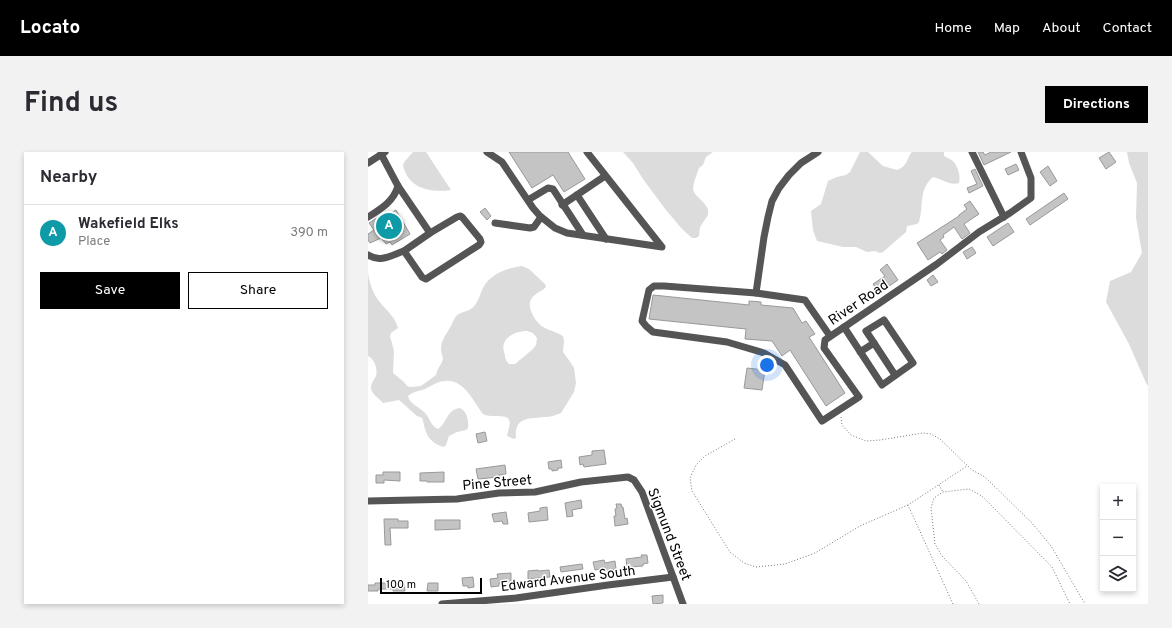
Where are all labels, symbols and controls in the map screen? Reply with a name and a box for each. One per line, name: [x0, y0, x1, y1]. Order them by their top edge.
text: Locato: [20, 16, 80, 40]
text: Home: [935, 20, 972, 37]
text: Map: [994, 20, 1020, 37]
text: About: [1042, 20, 1081, 37]
text: Contact: [1103, 20, 1152, 37]
text: Find us: [24, 86, 118, 122]
button: Directions: [1045, 86, 1148, 123]
text: Nearby: [40, 167, 97, 189]
pin: A: [376, 211, 402, 241]
text: Wakefield Elks: [78, 215, 179, 234]
text: A: [48, 225, 58, 241]
text: 390 m: [290, 225, 328, 241]
text: Place: [78, 234, 110, 250]
button: Save: [40, 272, 180, 309]
button: Share: [188, 272, 328, 309]
street label: River Road: [826, 277, 892, 330]
your location: [757, 355, 777, 375]
street label: Pine Street: [462, 472, 533, 495]
map controls: [1100, 484, 1136, 592]
button: +: [1100, 484, 1136, 520]
street label: Sigmund Street: [643, 486, 694, 583]
button: −: [1100, 520, 1136, 556]
button: layers: [1100, 556, 1136, 592]
street label: Edward Avenue South: [500, 563, 637, 596]
scale bar: [380, 576, 482, 595]
text: 100 m: [386, 578, 416, 592]

